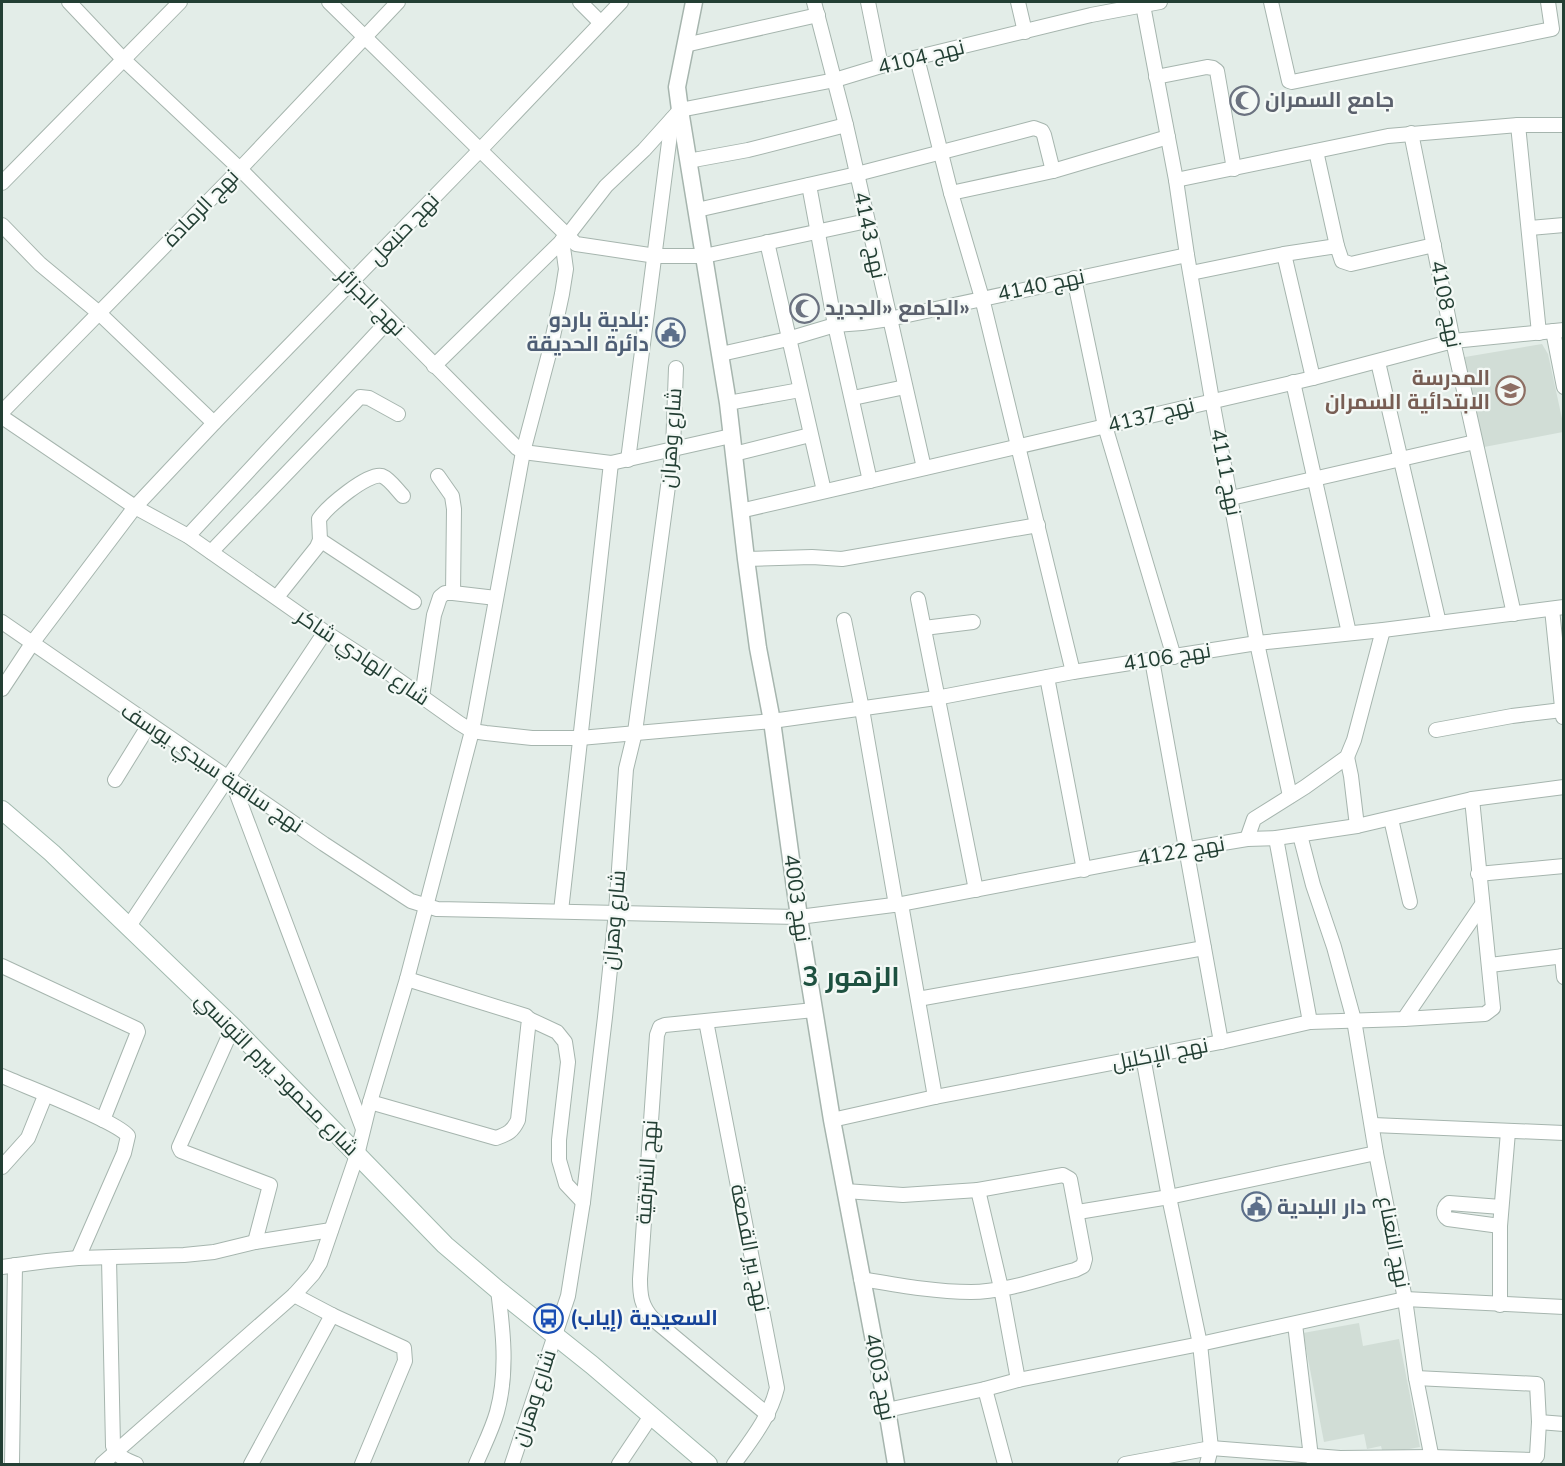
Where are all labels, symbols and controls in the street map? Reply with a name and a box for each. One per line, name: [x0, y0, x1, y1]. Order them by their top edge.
street label: نهج 4104: [875, 33, 967, 81]
mosque icon: جامع السمران: [1228, 84, 1260, 116]
place label: جامع السمران: [1265, 86, 1394, 114]
street label: نهج الرمادة: [157, 163, 245, 253]
street label: نهج حنبعل: [363, 187, 445, 271]
street label: نهج 4143: [847, 189, 893, 281]
street label: نهج 4108: [1424, 258, 1468, 350]
street label: نهج الجزائر: [330, 261, 411, 342]
street label: نهج 4140: [995, 262, 1087, 308]
mosque icon: الجامع «الجديد»: [788, 292, 820, 324]
place label: الجامع «الجديد»: [825, 294, 970, 322]
place label: بلدية باردو: دائرة الحديقة: [527, 306, 649, 358]
public building icon: بلدية باردو: دائرة الحديقة: [654, 316, 686, 348]
place label: المدرسة الابتدائية السمران: [1325, 364, 1490, 416]
school or university icon: المدرسة الابتدائية السمران: [1495, 374, 1527, 406]
street label: شارع وهران: [654, 387, 688, 489]
street label: نهج 4137: [1105, 391, 1197, 439]
street label: نهج 4111: [1204, 426, 1248, 518]
street label: شارع الهادي شاكر: [289, 602, 435, 714]
street label: نهج 4106: [1121, 636, 1213, 678]
street label: نهج ساقية سيدي يوسف: [114, 696, 309, 841]
street label: نهج 4122: [1135, 830, 1227, 872]
street label: نهج 4003: [777, 852, 817, 944]
street label: شارع وهران: [596, 869, 632, 971]
district label: الزهور 3: [802, 959, 900, 996]
street label: شارع محمود بيرم التونسي: [188, 986, 365, 1163]
street label: نهج الإكليل: [1109, 1031, 1211, 1077]
street label: نهج الشرقية: [629, 1119, 665, 1225]
street label: نهج بير القصعة: [724, 1182, 776, 1314]
public building icon: دار البلدية: [1240, 1191, 1272, 1223]
place label: دار البلدية: [1277, 1193, 1367, 1221]
street label: نهج النعناع: [1371, 1194, 1417, 1290]
bus stop icon: السعيدية (إياب): [533, 1302, 565, 1334]
place label: السعيدية (إياب): [570, 1304, 718, 1332]
street label: نهج 4003: [858, 1331, 902, 1423]
street label: شارع وهران: [505, 1346, 563, 1450]

